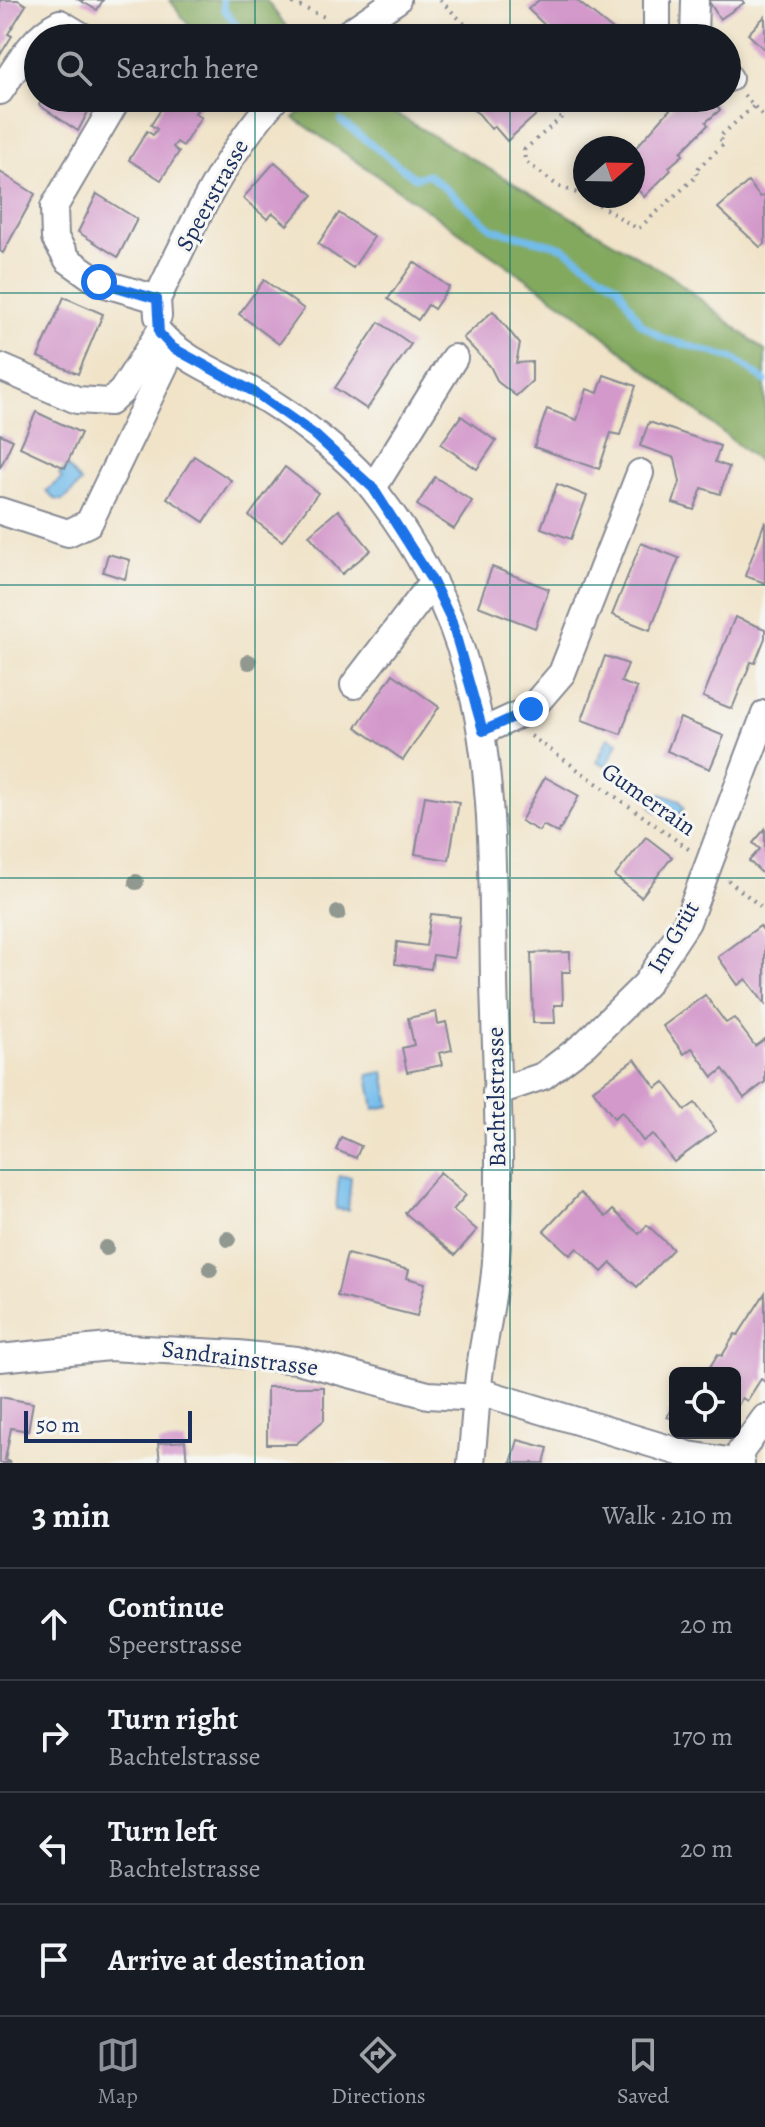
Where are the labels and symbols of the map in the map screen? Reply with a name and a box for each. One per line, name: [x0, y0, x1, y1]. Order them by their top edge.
street label: Speerstrasse: [168, 133, 256, 257]
north arrow: [573, 136, 645, 208]
route start: [81, 264, 117, 300]
route end: [513, 691, 549, 727]
street label: Gumerrain: [595, 755, 703, 843]
street label: Im Grüt: [639, 895, 707, 979]
street label: Bachtelstrasse: [479, 1026, 513, 1168]
street label: Sandrainstrasse: [160, 1333, 320, 1383]
scale bar: [24, 1407, 192, 1443]

